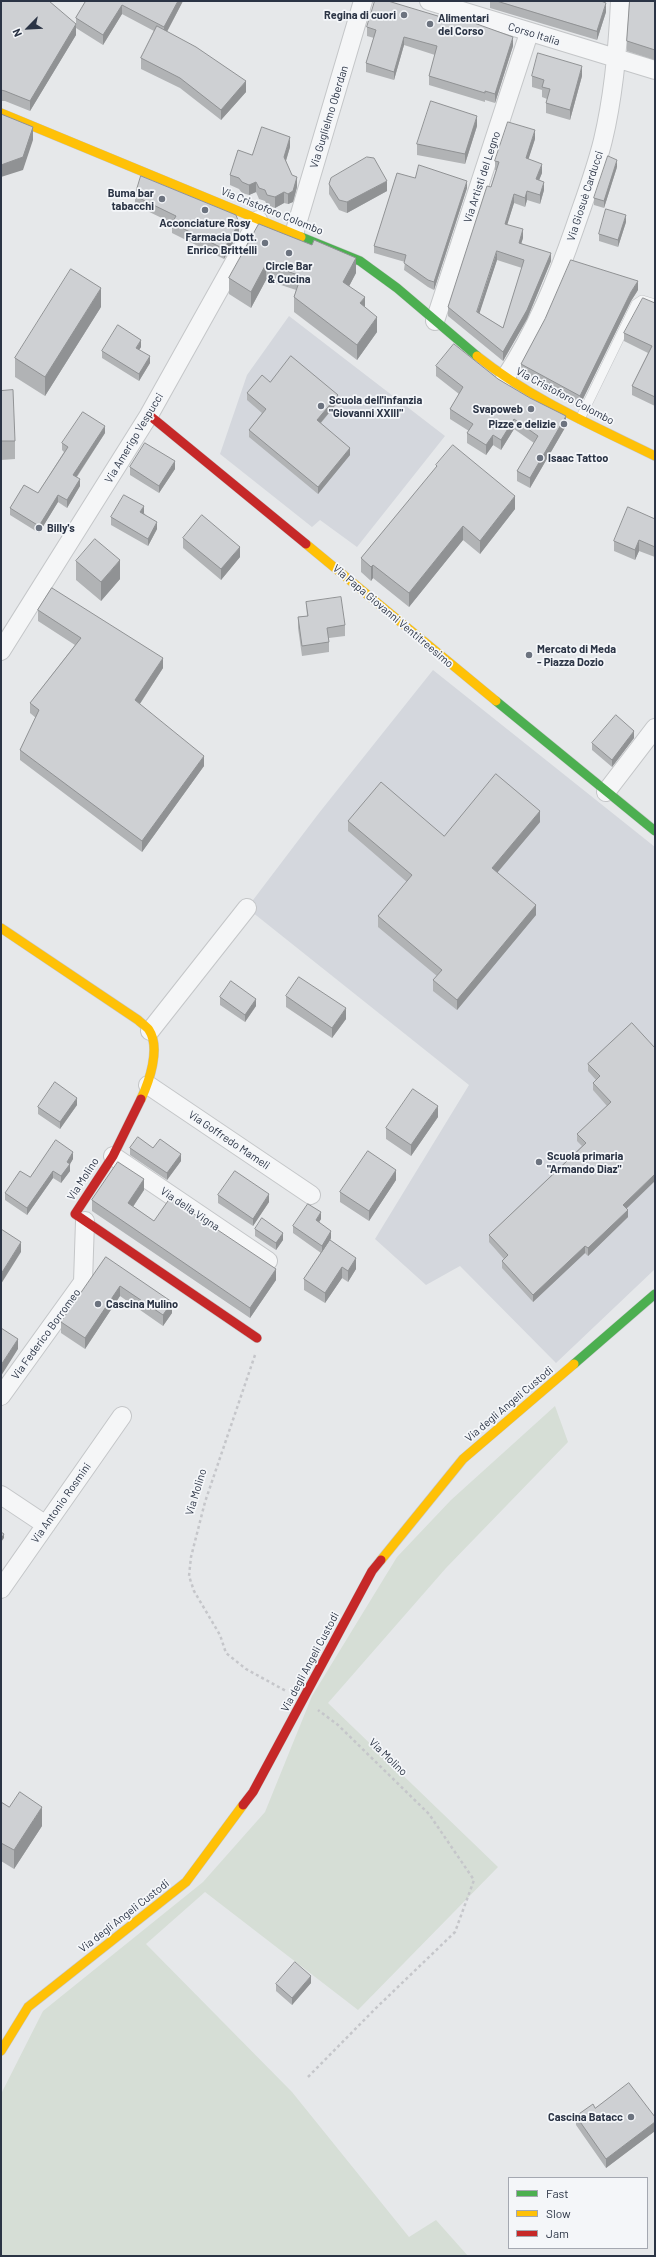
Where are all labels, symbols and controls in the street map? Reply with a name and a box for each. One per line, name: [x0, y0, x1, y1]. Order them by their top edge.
north arrow: [8, 8, 48, 48]
place label: Regina di cuori: [324, 8, 396, 22]
marker: Regina di cuori: [399, 10, 409, 20]
place label: Alimentari del Corso: [438, 11, 489, 37]
marker: Alimentari del Corso: [425, 19, 435, 29]
street label: Corso Italia: [506, 20, 562, 48]
text: N: [9, 27, 24, 39]
street label: Via Guglielmo Oberdan: [307, 64, 351, 170]
street label: Via Artisti del Legno: [461, 130, 503, 224]
street label: Via Giosuè Carducci: [564, 149, 606, 243]
street label: Via Cristoforo Colombo: [219, 184, 325, 238]
place label: Buma bar tabacchi: [108, 186, 154, 212]
marker: Buma bar tabacchi: [157, 194, 167, 204]
marker: Acconciature Rosy: [200, 205, 210, 215]
place label: Acconciature Rosy: [159, 216, 251, 230]
place label: Farmacia Dott. Enrico Brittelli: [186, 230, 257, 256]
marker: Farmacia Dott. Enrico Brittelli: [260, 238, 270, 248]
marker: Circle Bar & Cucina: [284, 248, 294, 258]
place label: Circle Bar & Cucina: [265, 259, 313, 285]
street label: Via Cristoforo Colombo: [514, 364, 616, 428]
street label: Via Amerigo Vespucci: [102, 391, 166, 485]
place label: Scuola dell'infanzia "Giovanni XXIII": [329, 393, 422, 419]
marker: Scuola dell'infanzia "Giovanni XXIII": [316, 401, 326, 411]
place label: Svapoweb: [473, 402, 523, 416]
marker: Svapoweb: [526, 404, 536, 414]
place label: Pizze e delizie: [489, 417, 556, 431]
marker: Pizze e delizie: [559, 419, 569, 429]
place label: Isaac Tattoo: [548, 451, 608, 465]
marker: Isaac Tattoo: [535, 453, 545, 463]
place label: Billy's: [47, 521, 75, 535]
marker: Billy's: [34, 523, 44, 533]
street label: Via Papa Giovanni Ventitreesimo: [330, 562, 456, 670]
place label: Mercato di Meda - Piazza Dozio: [537, 642, 616, 668]
marker: Mercato di Meda - Piazza Dozio: [524, 650, 534, 660]
street label: Via Goffredo Mameli: [186, 1108, 272, 1172]
place label: Scuola primaria "Armando Diaz": [547, 1149, 623, 1175]
street label: Via Molino: [64, 1155, 102, 1203]
marker: Scuola primaria "Armando Diaz": [534, 1157, 544, 1167]
street label: Via della Vigna: [158, 1184, 222, 1234]
street label: Via Federico Borromeo: [9, 1286, 83, 1382]
place label: Cascina Mulino: [106, 1297, 178, 1311]
marker: Cascina Mulino: [93, 1299, 103, 1309]
street label: Via degli Angeli Custodi: [462, 1363, 556, 1445]
street label: Via Antonio Rosmini: [28, 1460, 94, 1546]
street label: Via Molino: [183, 1467, 209, 1517]
street label: Via degli Angeli Custodi: [278, 1610, 342, 1714]
street label: Via Molino: [366, 1736, 410, 1778]
street label: Via degli Angeli Custodi: [76, 1877, 172, 1955]
place label: Cascina Batacc: [548, 2110, 623, 2124]
marker: Cascina Batacc: [626, 2112, 636, 2122]
legend: [508, 2177, 648, 2249]
text: Fast: [546, 2186, 569, 2200]
text: Slow: [546, 2206, 571, 2220]
text: Jam: [546, 2226, 569, 2240]

